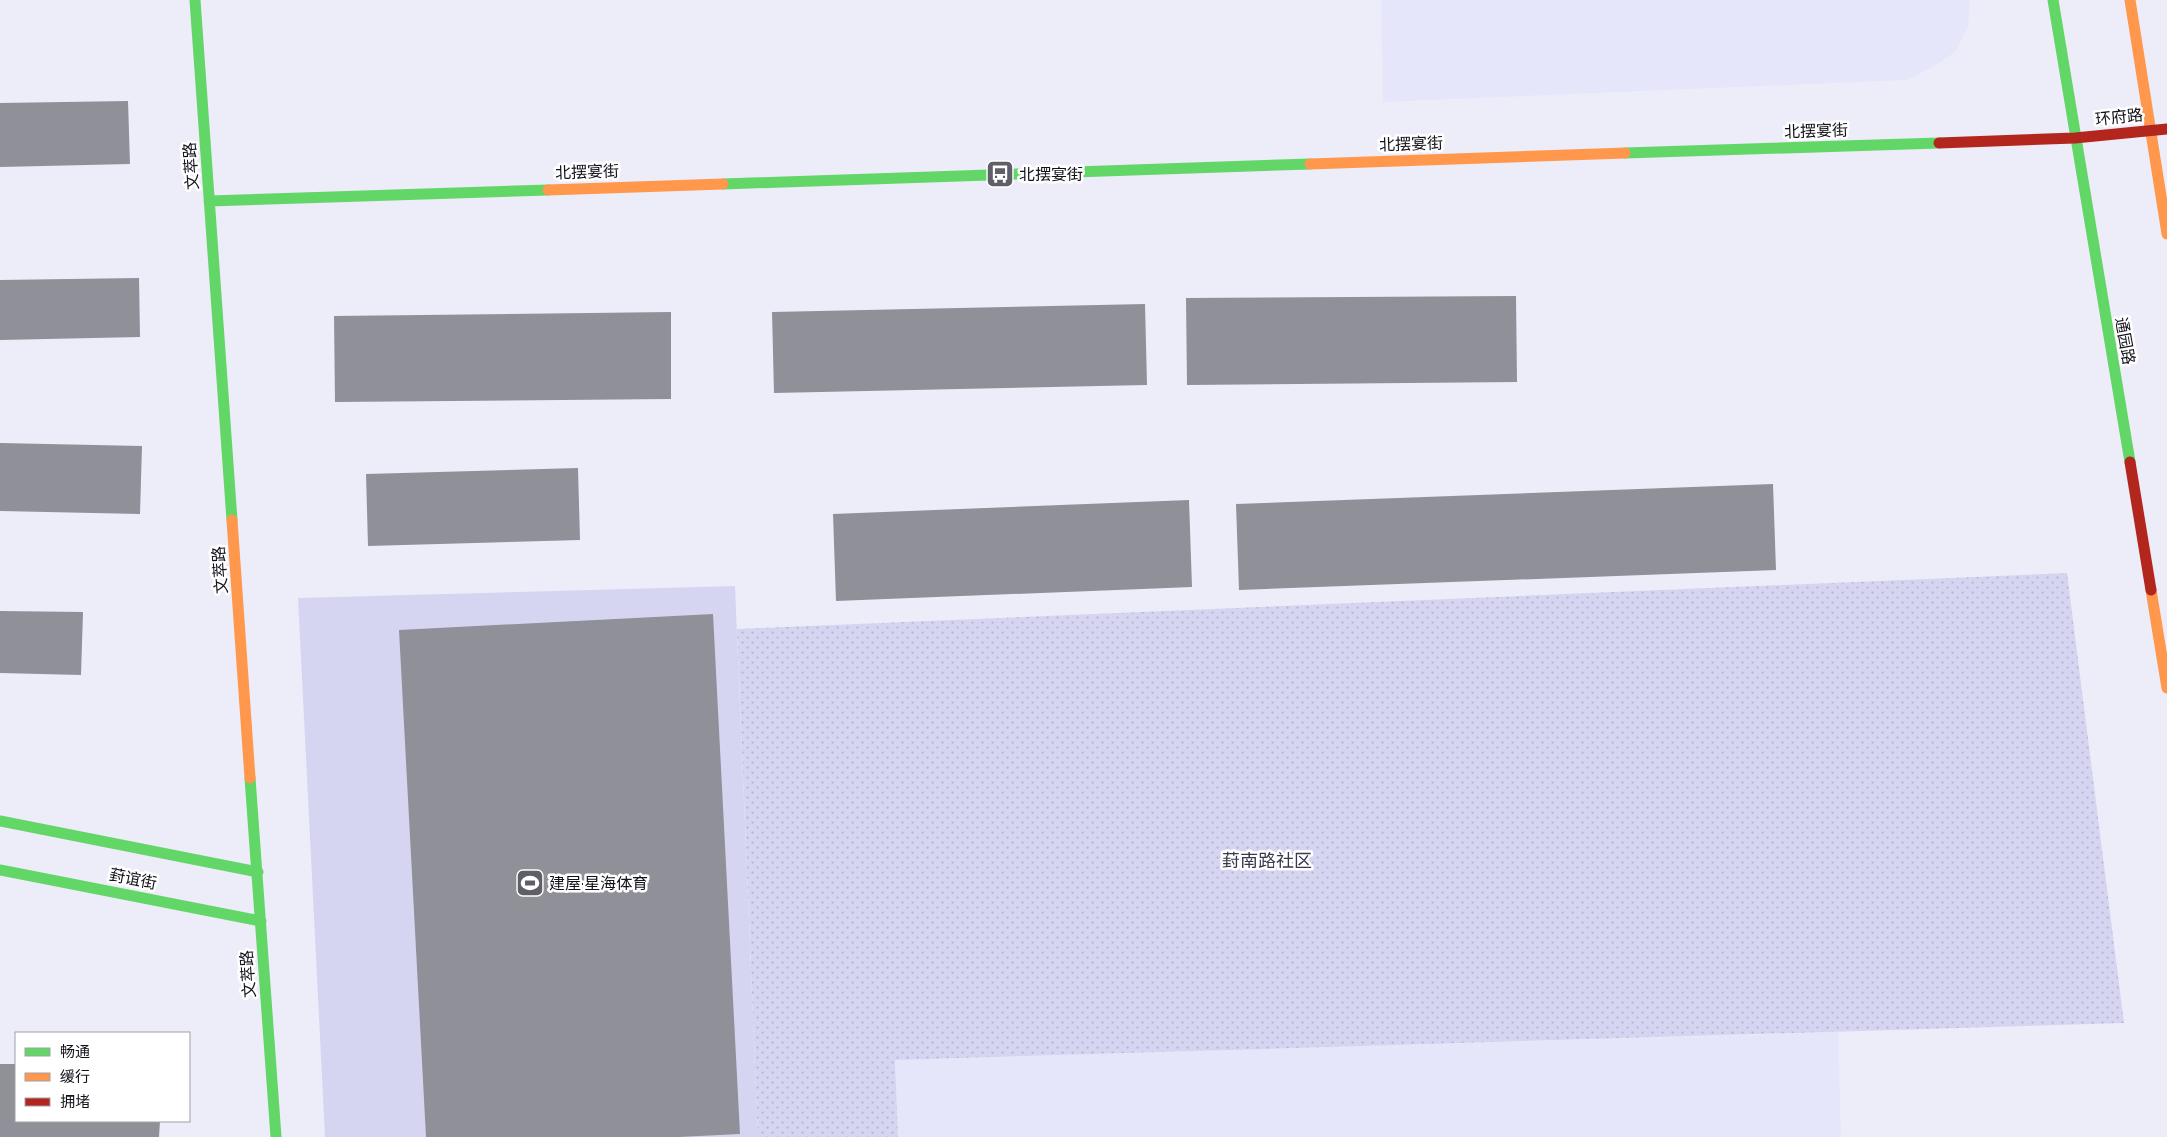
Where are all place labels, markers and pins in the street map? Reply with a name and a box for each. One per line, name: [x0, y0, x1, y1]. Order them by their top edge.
bus stop icon: 北摆宴街: [985, 159, 1015, 189]
place label: 北摆宴街: [1019, 165, 1083, 184]
sports icon: 建屋·星海体育: [515, 868, 545, 898]
place label: 建屋·星海体育: [549, 874, 648, 893]

